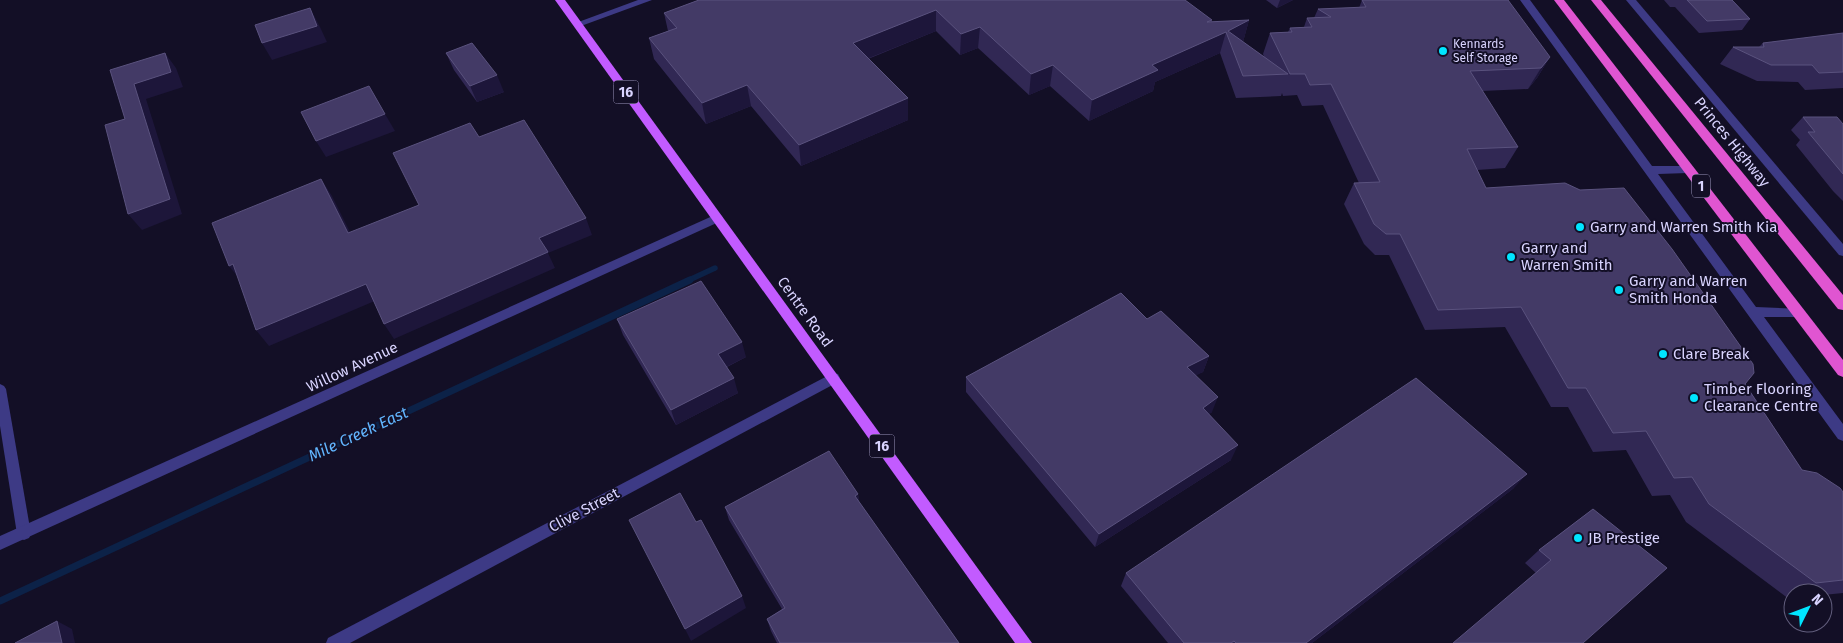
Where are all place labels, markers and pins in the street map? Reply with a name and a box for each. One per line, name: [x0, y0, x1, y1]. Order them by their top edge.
place label: Kennards Self Storage: [1453, 37, 1518, 65]
marker: Kennards Self Storage: [1437, 45, 1449, 57]
place label: Garry and Warren Smith Kia: [1590, 218, 1777, 236]
marker: Garry and Warren Smith Kia: [1574, 221, 1586, 233]
place label: Garry and Warren Smith: [1521, 239, 1613, 274]
marker: Garry and Warren Smith: [1505, 251, 1517, 263]
place label: Garry and Warren Smith Honda: [1629, 272, 1748, 307]
marker: Garry and Warren Smith Honda: [1613, 284, 1625, 296]
place label: Clare Break: [1673, 345, 1750, 363]
marker: Clare Break: [1657, 348, 1669, 360]
place label: Timber Flooring Clearance Centre: [1704, 380, 1818, 415]
marker: Timber Flooring Clearance Centre: [1688, 392, 1700, 404]
place label: JB Prestige: [1588, 529, 1660, 547]
marker: JB Prestige: [1572, 532, 1584, 544]

